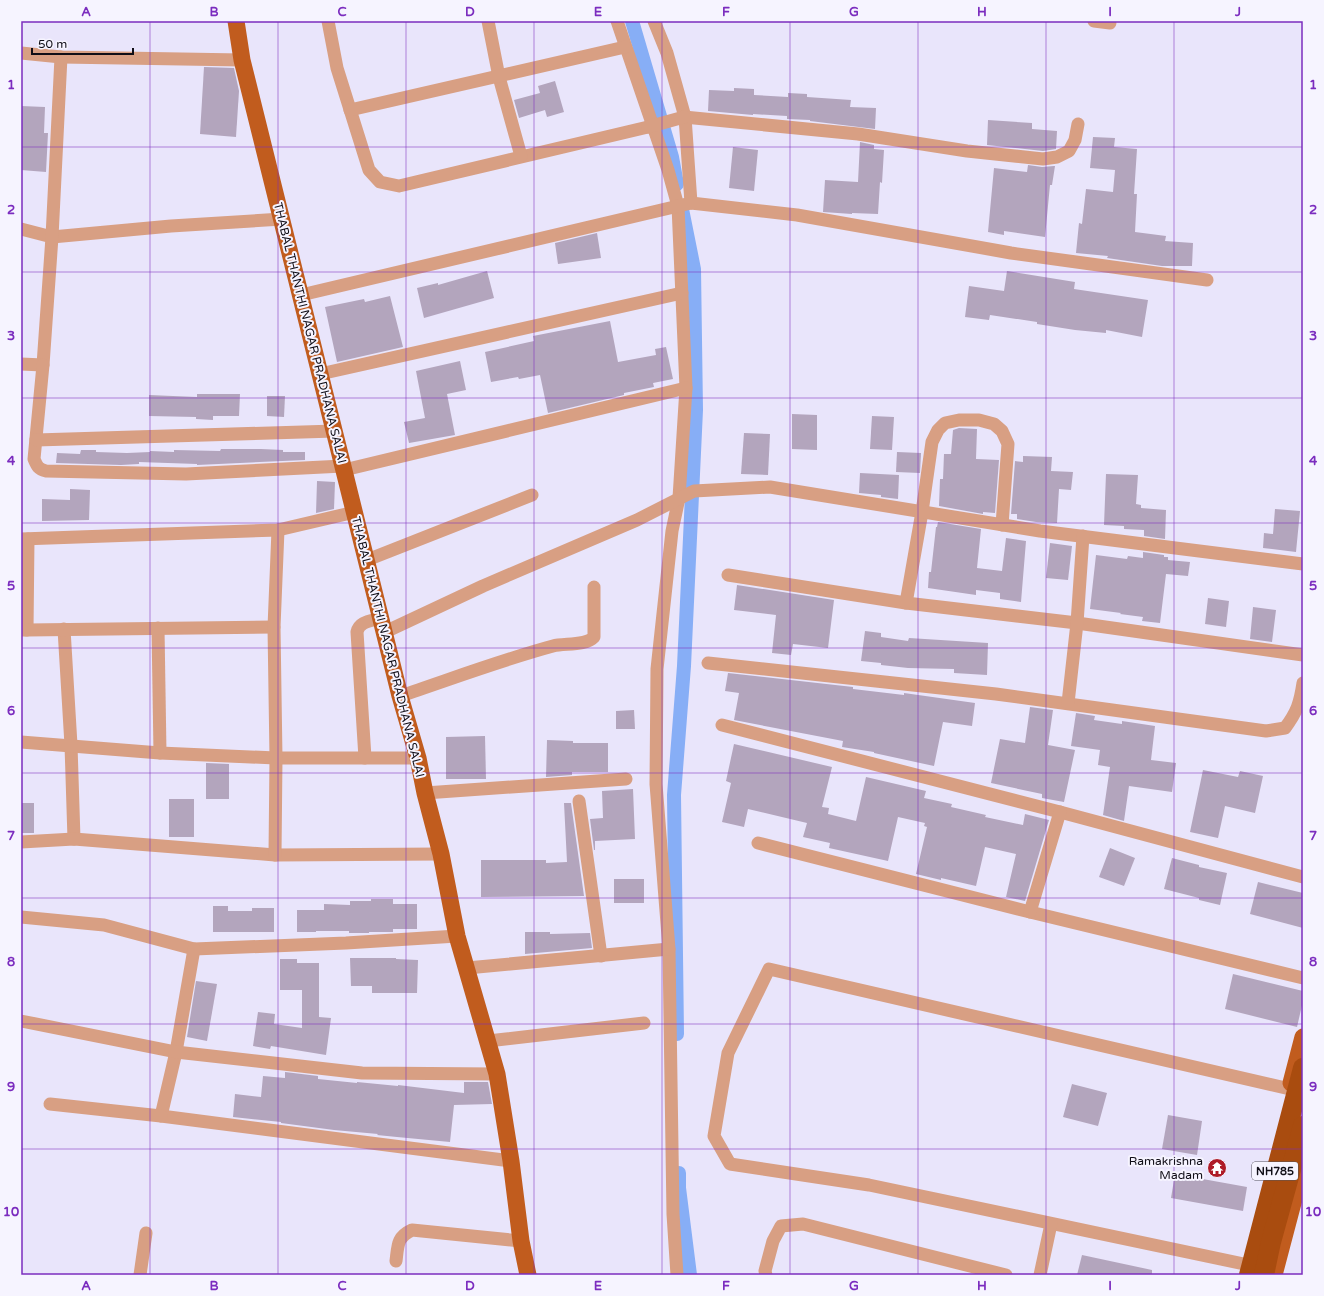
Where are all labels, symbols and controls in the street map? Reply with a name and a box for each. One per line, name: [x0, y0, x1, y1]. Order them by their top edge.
text: A: [81, 4, 91, 20]
text: B: [209, 4, 219, 20]
text: C: [337, 4, 347, 20]
text: D: [465, 4, 475, 20]
text: E: [594, 4, 602, 20]
text: F: [722, 4, 730, 20]
text: G: [849, 4, 859, 20]
text: H: [977, 4, 987, 20]
text: I: [1108, 4, 1112, 20]
text: J: [1234, 4, 1241, 20]
scale bar: [32, 30, 133, 56]
text: 50 m: [38, 37, 67, 51]
text: 1: [7, 77, 15, 93]
text: 1: [1309, 77, 1317, 93]
street label: THABAL THANTHI NAGAR PRADHANA SALAI: [271, 201, 349, 465]
text: 2: [7, 202, 15, 218]
text: 2: [1309, 202, 1317, 218]
text: 3: [7, 328, 15, 344]
text: 3: [1309, 328, 1317, 344]
text: 4: [7, 453, 16, 469]
text: 4: [1309, 453, 1318, 469]
street label: THABAL THANTHI NAGAR PRADHANA SALAI: [349, 515, 427, 779]
text: 5: [7, 578, 15, 594]
text: 5: [1309, 578, 1317, 594]
text: 6: [7, 703, 15, 719]
text: 6: [1309, 703, 1317, 719]
text: 7: [7, 828, 15, 844]
text: 7: [1309, 828, 1317, 844]
text: 8: [7, 954, 15, 970]
text: 8: [1309, 954, 1317, 970]
text: 9: [7, 1079, 15, 1095]
text: 9: [1309, 1079, 1317, 1095]
place label: Ramakrishna Madam: [1129, 1154, 1203, 1182]
temple icon: Ramakrishna Madam: [1206, 1157, 1228, 1179]
road number: NH785: [1252, 1162, 1298, 1180]
text: 10: [3, 1204, 19, 1220]
text: 10: [1305, 1204, 1321, 1220]
text: A: [81, 1278, 91, 1294]
text: B: [209, 1278, 219, 1294]
text: C: [337, 1278, 347, 1294]
text: D: [465, 1278, 475, 1294]
text: E: [594, 1278, 602, 1294]
text: F: [722, 1278, 730, 1294]
text: G: [849, 1278, 859, 1294]
text: H: [977, 1278, 987, 1294]
text: I: [1108, 1278, 1112, 1294]
text: J: [1234, 1278, 1241, 1294]

